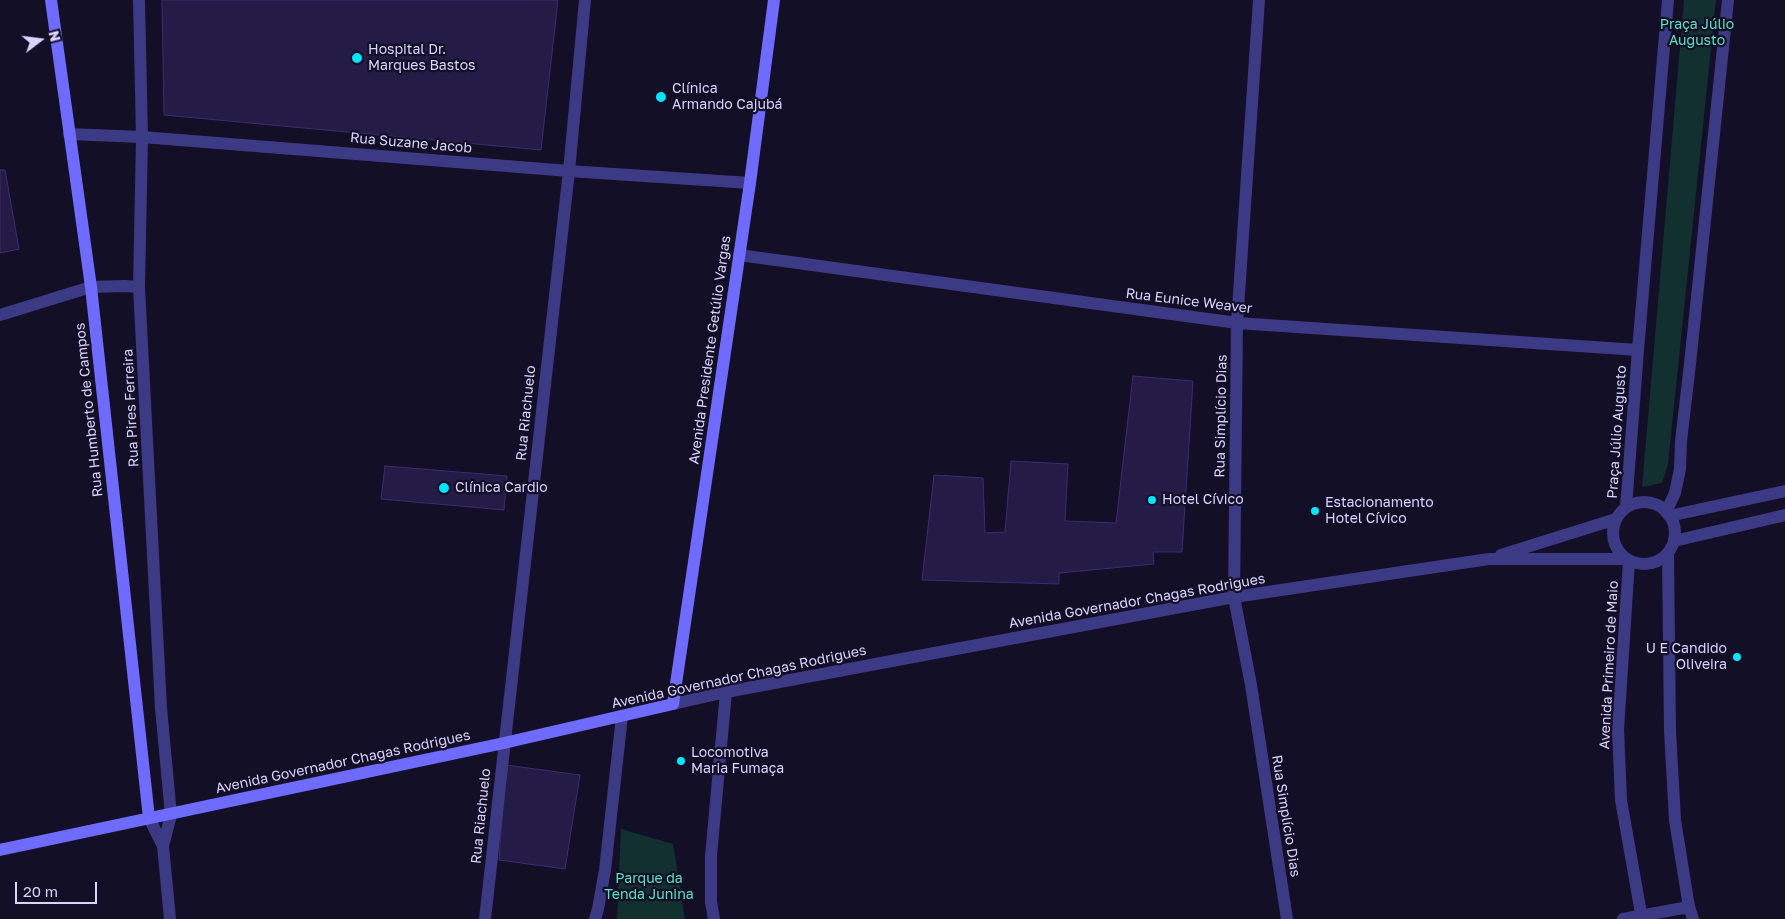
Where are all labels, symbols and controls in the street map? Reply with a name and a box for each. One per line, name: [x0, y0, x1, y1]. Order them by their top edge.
north arrow: [15, 15, 65, 65]
park label: Praça Júlio Augusto: [1660, 17, 1734, 49]
text: N: [45, 29, 65, 43]
place label: Hospital Dr. Marques Bastos: [368, 42, 476, 74]
marker: Hospital Dr. Marques Bastos: [350, 51, 364, 65]
place label: Clínica Armando Cajubá: [672, 81, 782, 114]
marker: Clínica Armando Cajubá: [654, 90, 668, 104]
street label: Rua Suzane Jacob: [349, 129, 473, 157]
street label: Avenida Presidente Getúlio Vargas: [686, 235, 734, 465]
street label: Rua Eunice Weaver: [1125, 285, 1253, 317]
street label: Rua Humberto de Campos: [71, 322, 107, 498]
street label: Rua Pires Ferreira: [120, 348, 142, 468]
street label: Rua Simplício Dias: [1212, 354, 1230, 478]
street label: Rua Riachuelo: [513, 364, 539, 462]
street label: Praça Júlio Augusto: [1604, 365, 1630, 499]
place label: Clínica Cardio: [455, 480, 548, 496]
marker: Clínica Cardio: [437, 481, 451, 495]
place label: Hotel Cívico: [1162, 492, 1244, 508]
marker: Hotel Cívico: [1146, 494, 1158, 506]
place label: Estacionamento Hotel Cívico: [1325, 495, 1434, 528]
marker: Estacionamento Hotel Cívico: [1309, 505, 1321, 517]
street label: Avenida Governador Chagas Rodrigues: [1008, 570, 1266, 632]
street label: Avenida Primeiro de Maio: [1596, 580, 1622, 750]
place label: U E Candido Oliveira: [1646, 641, 1727, 674]
street label: Avenida Governador Chagas Rodrigues: [610, 642, 868, 712]
marker: U E Candido Oliveira: [1731, 651, 1743, 663]
street label: Avenida Governador Chagas Rodrigues: [214, 727, 472, 797]
place label: Locomotiva Maria Fumaça: [691, 745, 784, 778]
street label: Rua Simplício Dias: [1268, 754, 1304, 878]
marker: Locomotiva Maria Fumaça: [675, 755, 687, 767]
street label: Rua Riachuelo: [468, 767, 494, 865]
park label: Parque da Tenda Junina: [604, 871, 694, 904]
scale bar: [18, 872, 100, 904]
text: 20 m: [23, 882, 58, 900]

